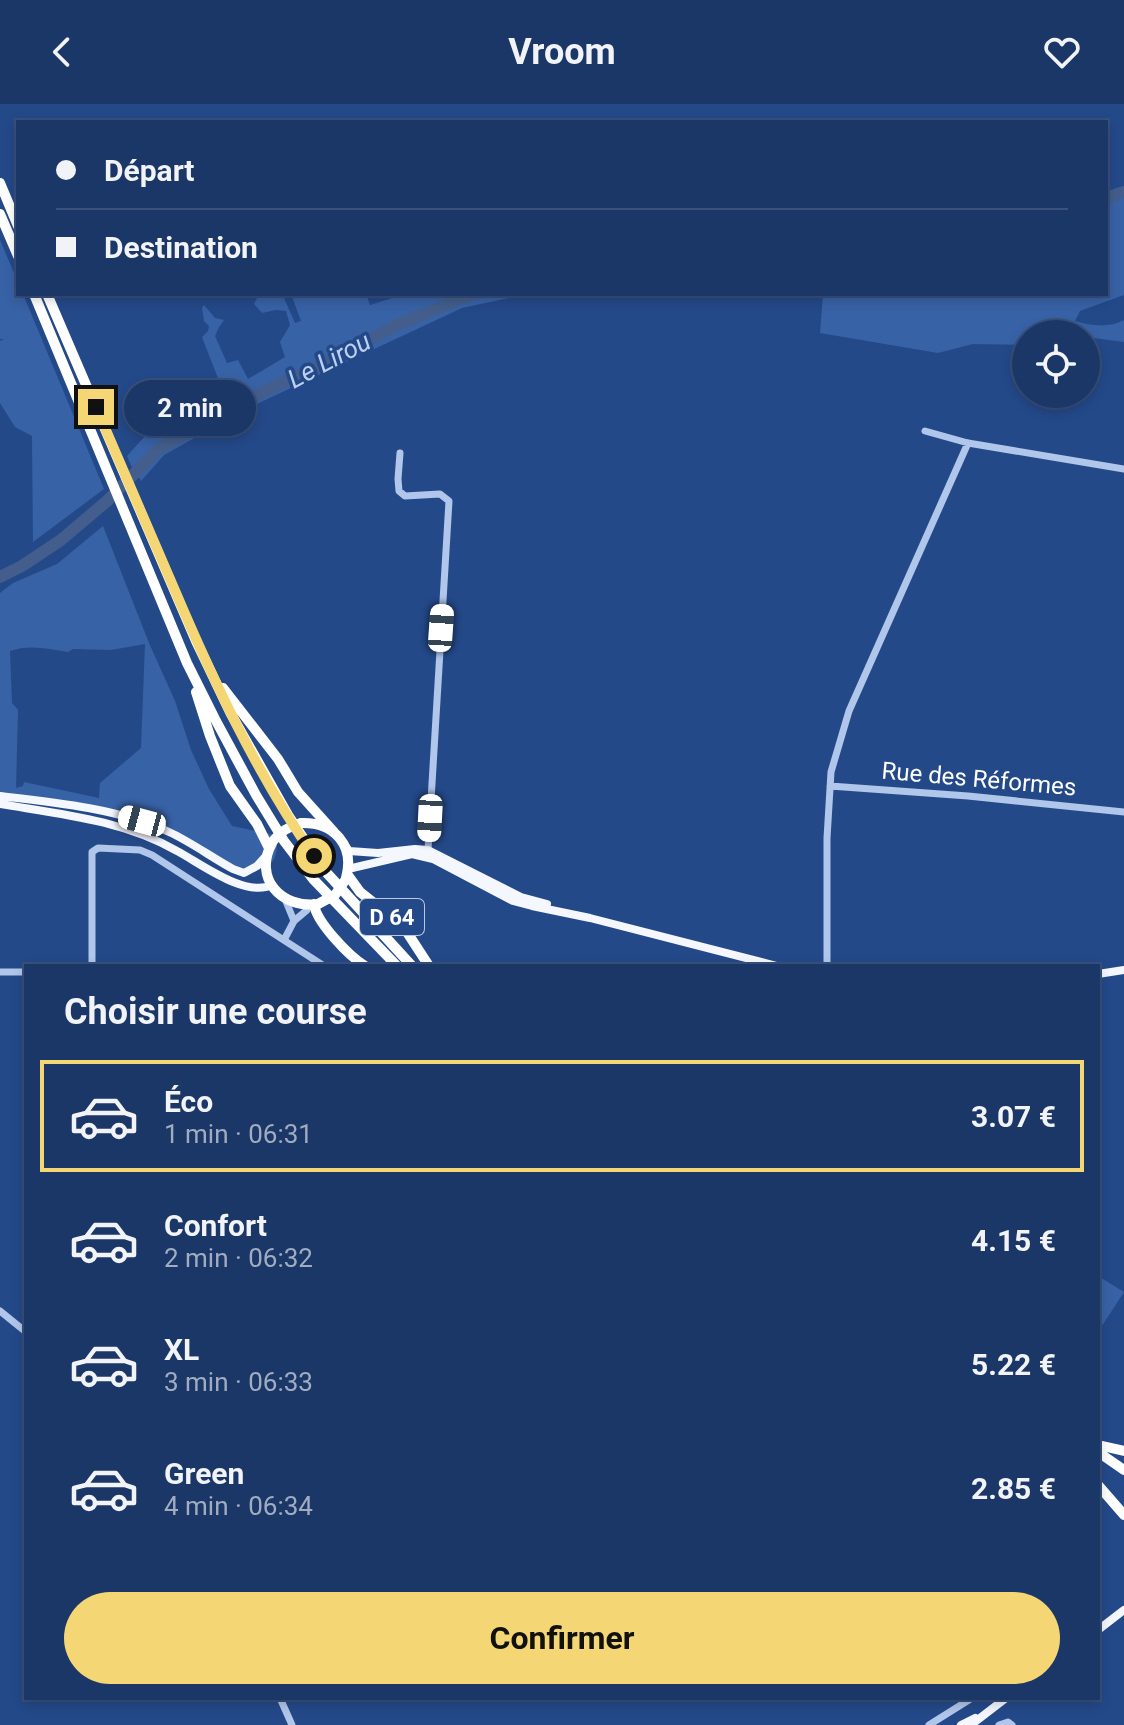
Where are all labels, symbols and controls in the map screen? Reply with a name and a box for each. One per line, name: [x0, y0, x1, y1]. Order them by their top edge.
icon: back: [40, 30, 84, 74]
icon: heart: [1040, 30, 1084, 74]
text: Vroom: [508, 31, 616, 73]
text: Départ: [104, 153, 195, 188]
text: Destination: [104, 230, 258, 265]
map controls: [1012, 320, 1100, 408]
button: locate: [1012, 320, 1100, 408]
water label: Le Lirou: [282, 326, 376, 394]
callout: 2 min: [124, 379, 256, 435]
route end: [78, 389, 114, 425]
text: 2 min: [157, 393, 223, 423]
car: [427, 603, 455, 653]
street label: Rue des Réformes: [881, 757, 1077, 801]
car: [417, 793, 443, 843]
car: [116, 803, 168, 839]
route start: [296, 838, 332, 874]
road number: D 64: [360, 899, 424, 935]
text: Choisir une course: [64, 991, 367, 1033]
icon: car: [68, 1080, 140, 1152]
text: Éco: [164, 1084, 213, 1119]
text: 3.07 €: [971, 1099, 1056, 1134]
text: 1 min · 06:31: [164, 1119, 313, 1149]
icon: car: [68, 1204, 140, 1276]
text: Confort: [164, 1208, 267, 1243]
text: 4.15 €: [971, 1223, 1056, 1258]
text: 2 min · 06:32: [164, 1243, 313, 1273]
icon: car: [68, 1328, 140, 1400]
text: XL: [164, 1332, 199, 1367]
text: 5.22 €: [971, 1347, 1056, 1382]
text: 3 min · 06:33: [164, 1367, 313, 1397]
icon: car: [68, 1452, 140, 1524]
text: Green: [164, 1456, 244, 1491]
text: 2.85 €: [971, 1471, 1056, 1506]
text: 4 min · 06:34: [164, 1491, 313, 1521]
button: Confirmer: [64, 1592, 1060, 1684]

